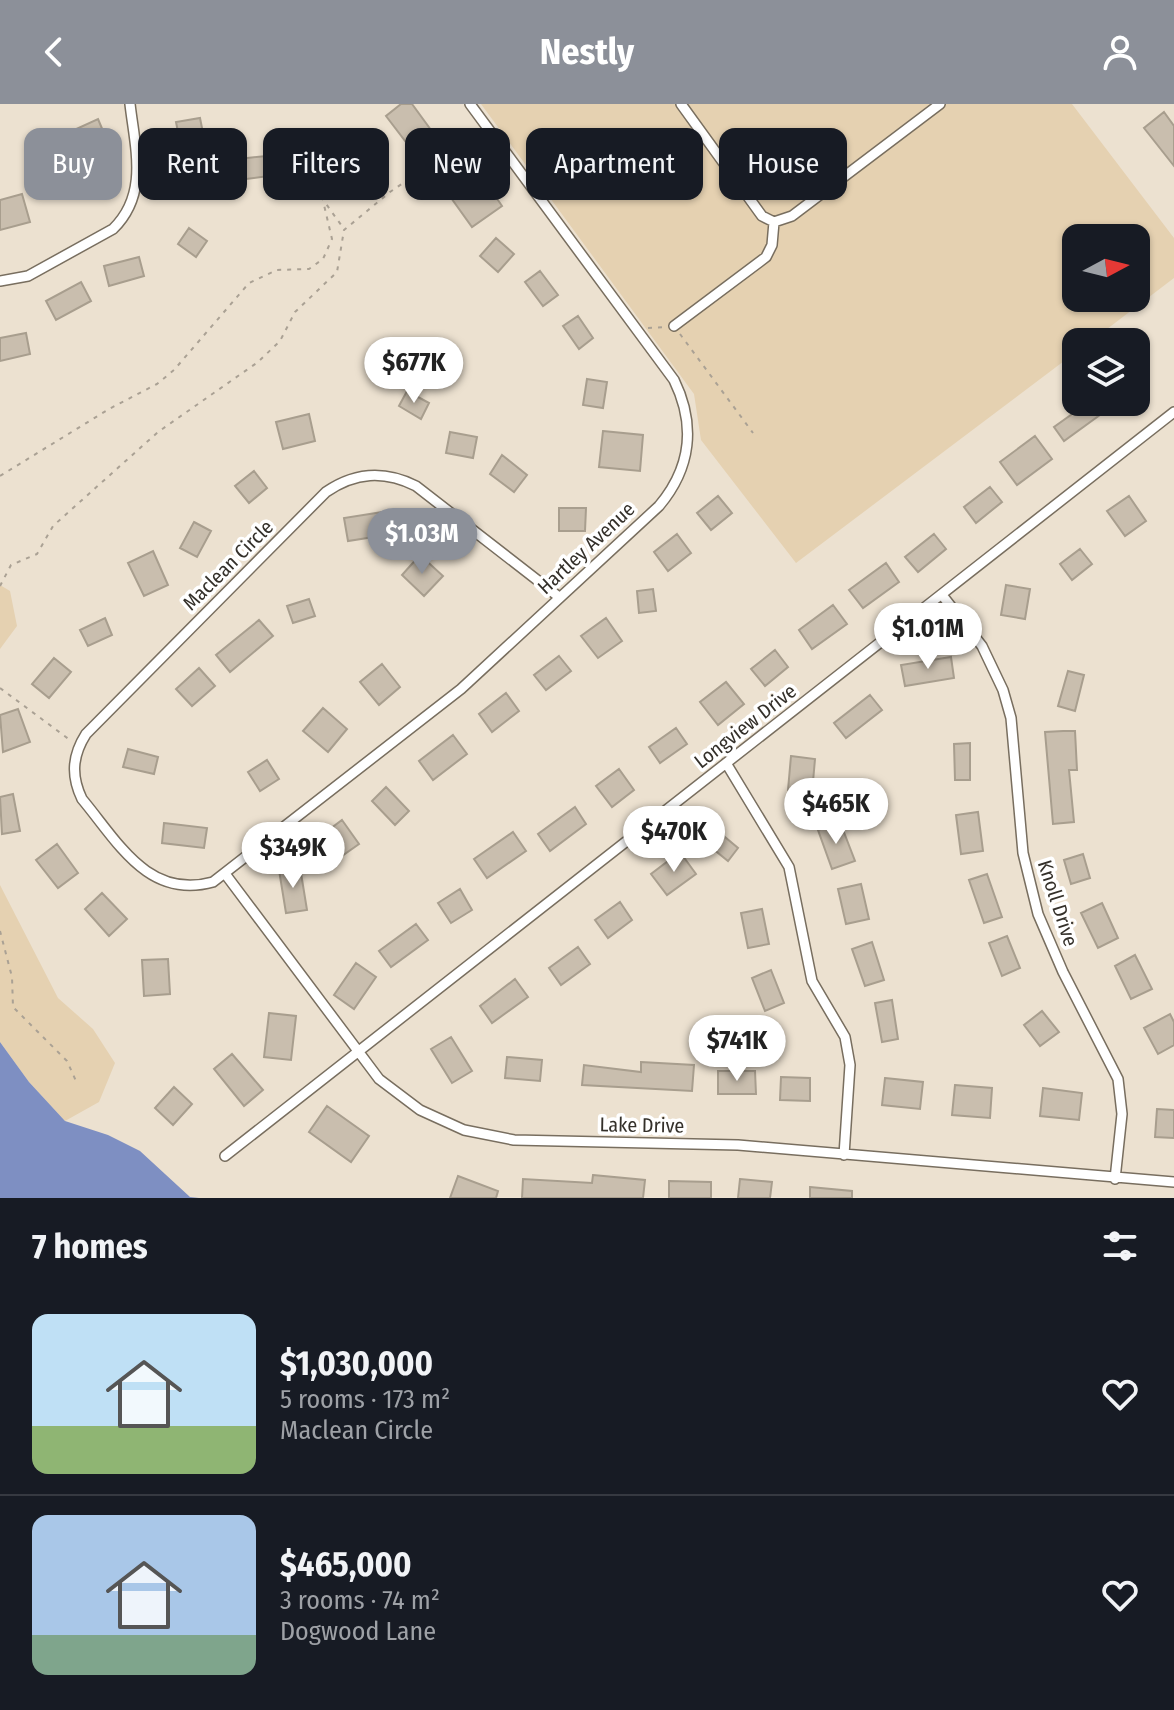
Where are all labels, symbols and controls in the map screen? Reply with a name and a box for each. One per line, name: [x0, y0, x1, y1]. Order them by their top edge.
icon: back: [32, 30, 76, 74]
text: Nestly: [540, 30, 634, 74]
icon: person: [1098, 30, 1142, 74]
chip: Buy: [24, 128, 122, 200]
chip: Rent: [138, 128, 247, 200]
chip: Filters: [263, 128, 389, 200]
chip: New: [405, 128, 510, 200]
chip: Apartment: [526, 128, 703, 200]
chip: House: [719, 128, 847, 200]
north arrow: [1062, 224, 1150, 312]
map controls: [1062, 224, 1150, 416]
button: layers: [1062, 328, 1150, 416]
pin: $677K: [358, 337, 470, 405]
text: $677K: [382, 347, 446, 378]
street label: Hartley Avenue: [532, 497, 640, 599]
pin: $1.03M: [357, 508, 487, 576]
street label: Maclean Circle: [178, 515, 278, 615]
text: $1.03M: [385, 518, 459, 549]
pin: $1.01M: [863, 603, 993, 671]
text: $1.01M: [892, 613, 964, 644]
street label: Longview Drive: [689, 679, 801, 773]
pin: $465K: [780, 778, 892, 846]
text: $465K: [802, 788, 870, 819]
pin: $470K: [618, 806, 730, 874]
text: $470K: [641, 816, 707, 847]
pin: $349K: [237, 822, 349, 890]
text: $349K: [260, 832, 326, 863]
street label: Knoll Drive: [1033, 857, 1083, 949]
pin: $741K: [681, 1015, 793, 1083]
text: $741K: [707, 1025, 767, 1056]
street label: Lake Drive: [600, 1112, 684, 1138]
icon: filters: [1098, 1224, 1142, 1268]
text: 7 homes: [32, 1226, 148, 1267]
text: $1,030,000: [280, 1343, 433, 1384]
icon: home: [96, 1346, 192, 1442]
icon: heart: [1098, 1372, 1142, 1416]
text: 5 rooms · 173 m²: [280, 1384, 450, 1415]
text: Maclean Circle: [280, 1415, 433, 1446]
text: $465,000: [280, 1544, 412, 1585]
icon: home: [96, 1547, 192, 1643]
icon: heart: [1098, 1573, 1142, 1617]
text: 3 rooms · 74 m²: [280, 1585, 440, 1616]
text: Dogwood Lane: [280, 1616, 436, 1647]

